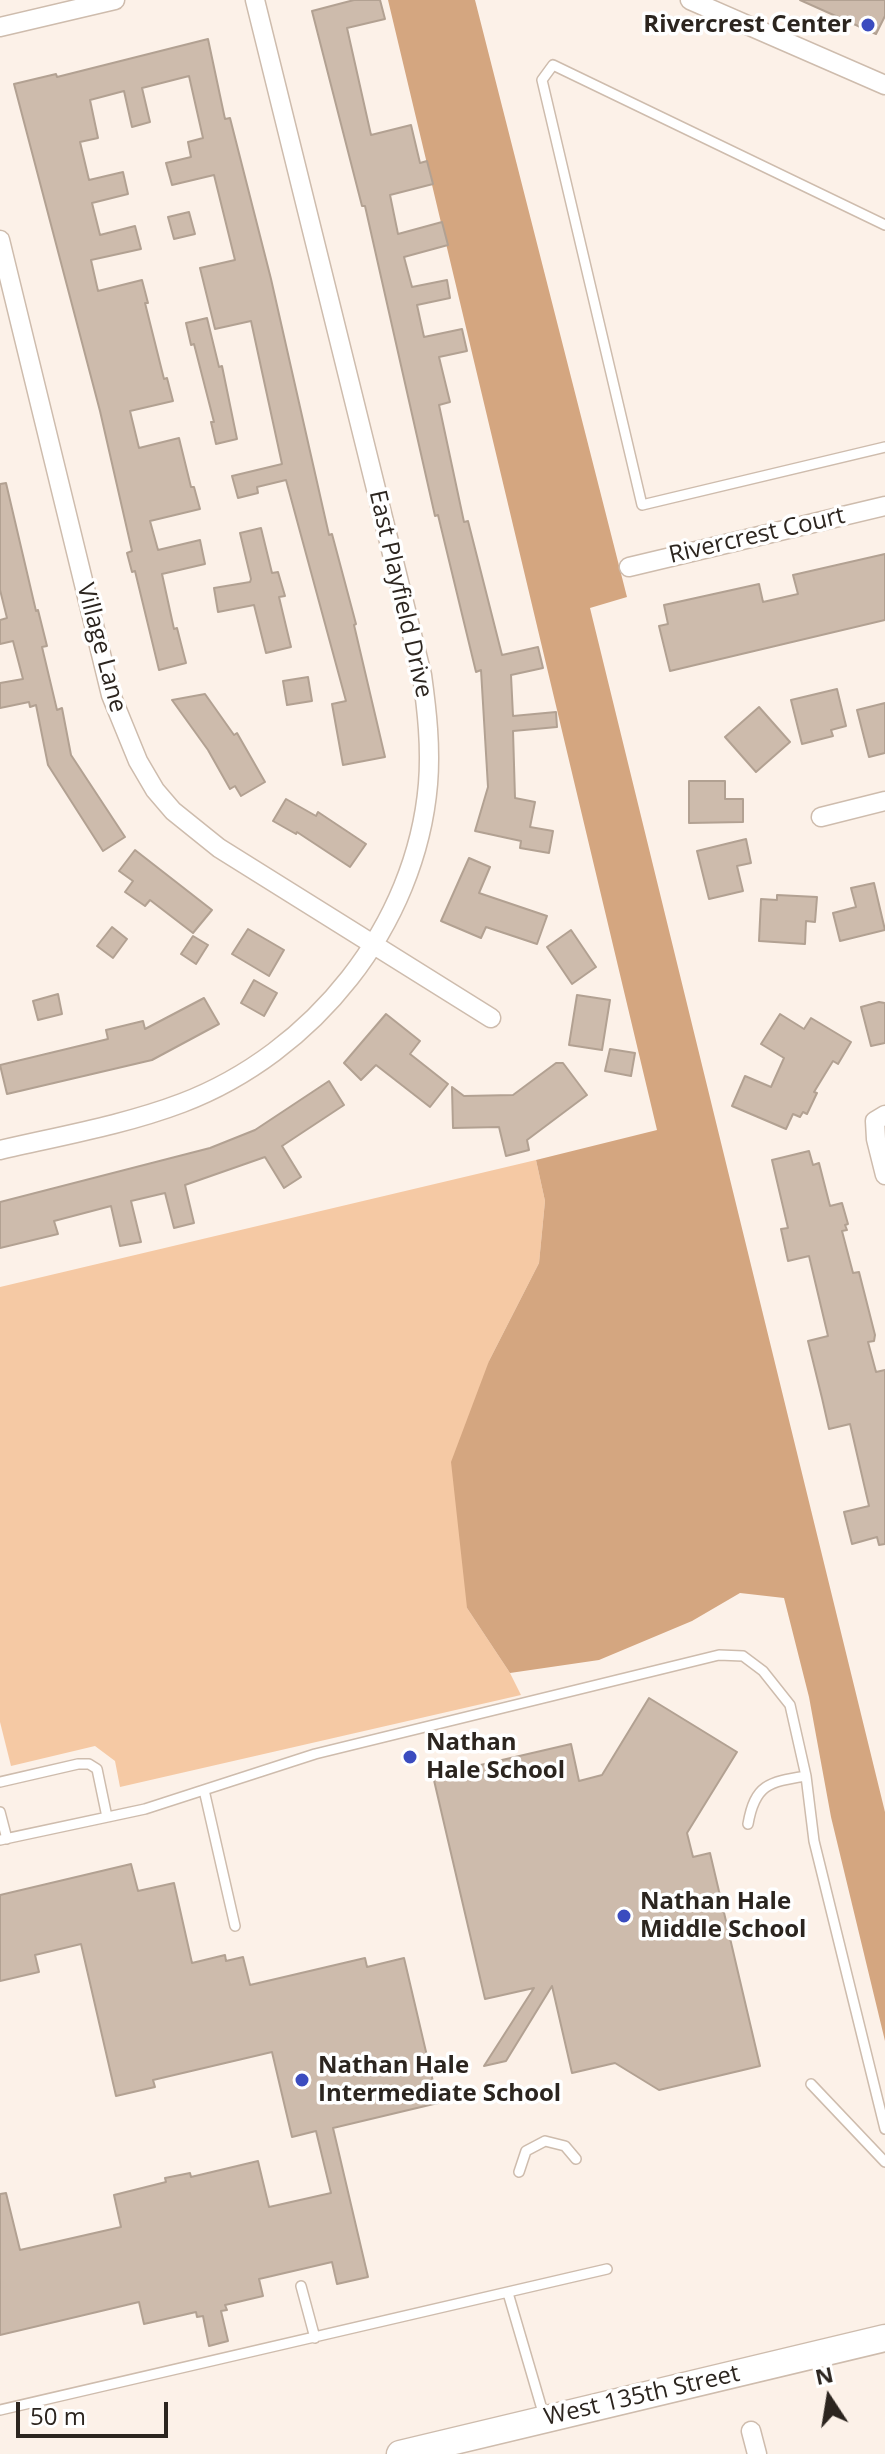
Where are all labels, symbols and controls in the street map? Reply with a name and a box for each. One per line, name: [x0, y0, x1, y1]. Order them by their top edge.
place label: Rivercrest Center: [643, 11, 852, 39]
marker: Rivercrest Center: [859, 16, 877, 34]
street label: East Playfield Drive: [362, 487, 438, 701]
street label: Rivercrest Court: [666, 502, 848, 570]
street label: Village Lane: [70, 580, 132, 716]
place label: Nathan Hale School: [426, 1729, 565, 1785]
marker: Nathan Hale School: [401, 1748, 419, 1766]
place label: Nathan Hale Middle School: [640, 1888, 806, 1944]
marker: Nathan Hale Middle School: [615, 1907, 633, 1925]
place label: Nathan Hale Intermediate School: [318, 2052, 561, 2108]
marker: Nathan Hale Intermediate School: [293, 2071, 311, 2089]
north arrow: [789, 2358, 869, 2438]
text: N: [812, 2358, 836, 2391]
street label: West 135th Street: [542, 2360, 742, 2432]
scale bar: [20, 2386, 172, 2436]
text: 50 m: [30, 2399, 86, 2432]

